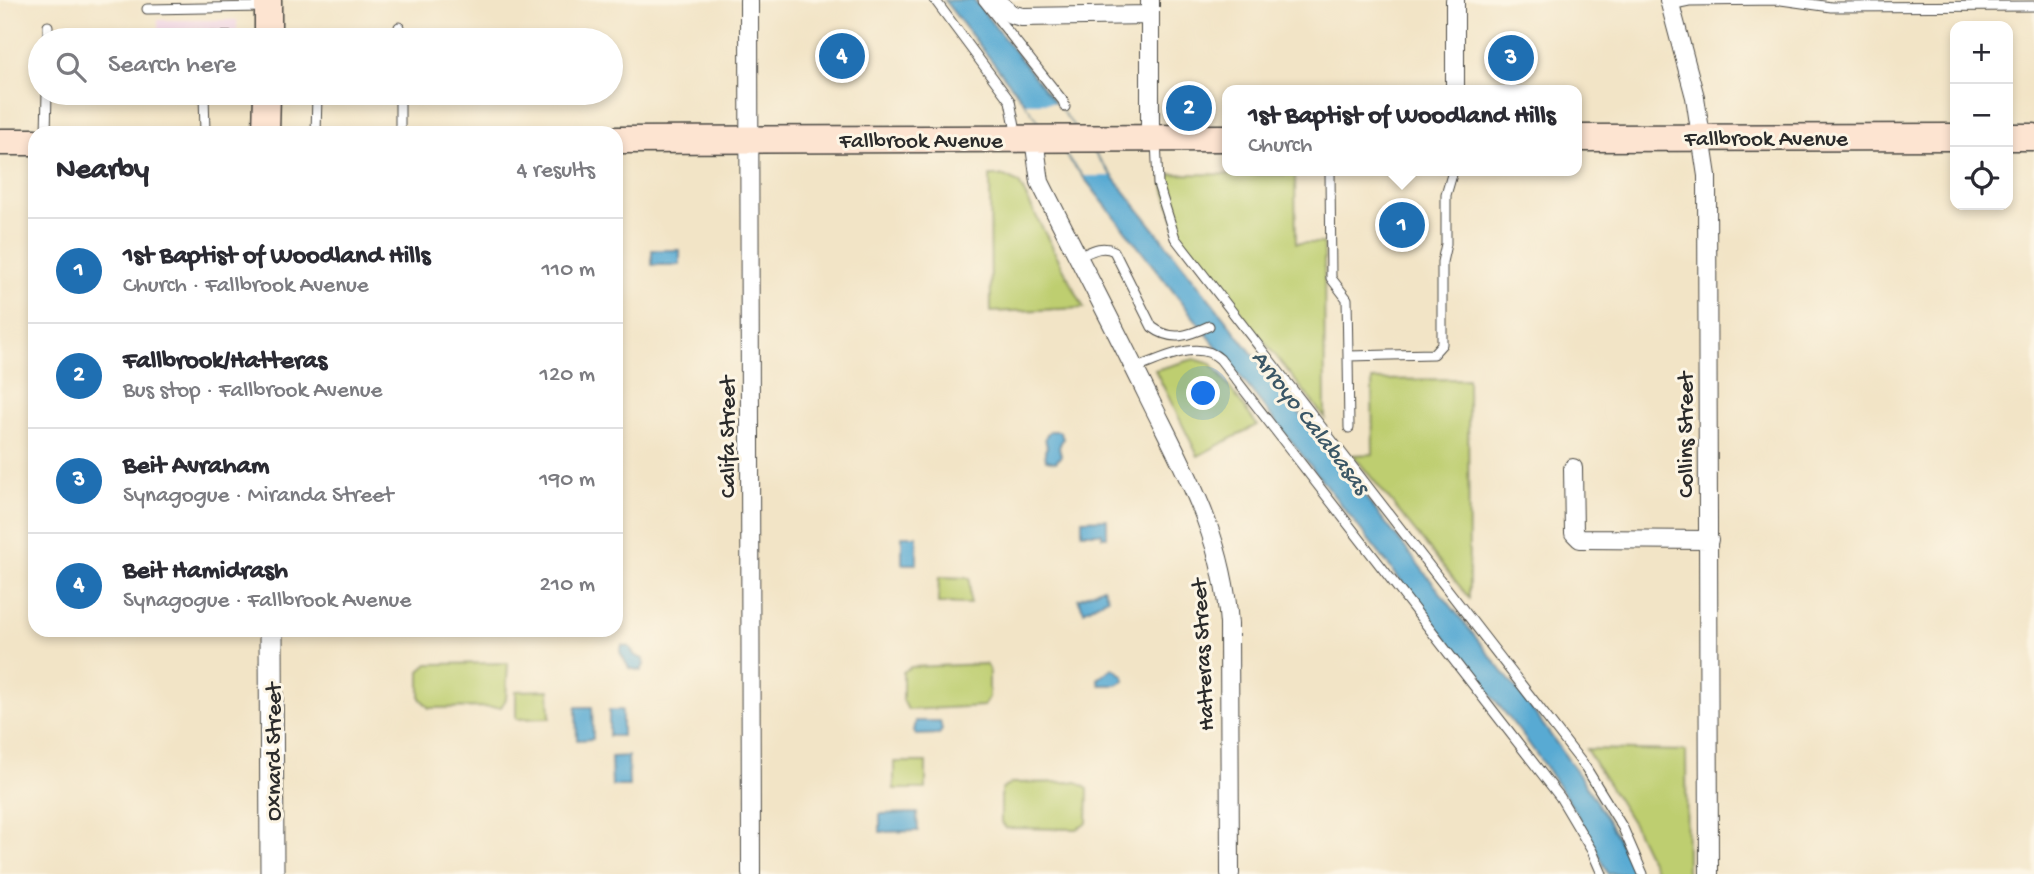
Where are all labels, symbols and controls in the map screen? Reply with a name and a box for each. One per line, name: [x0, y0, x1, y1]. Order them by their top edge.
map controls: [1950, 21, 2013, 210]
button: +: [1950, 21, 2013, 84]
search box: [28, 28, 623, 105]
pin: 4: [819, 30, 865, 82]
pin: 3: [1488, 32, 1534, 84]
icon: search: [52, 48, 90, 86]
text: Search here: [108, 51, 236, 82]
pin: 2: [1166, 82, 1212, 134]
button: −: [1950, 84, 2013, 147]
popup: [1222, 85, 1582, 176]
text: 1st Baptist of Woodland Hills: [1248, 102, 1556, 133]
street label: Fallbrook Avenue: [1683, 127, 1849, 154]
street label: Fallbrook Avenue: [838, 129, 1004, 156]
text: Church: [1248, 133, 1312, 160]
button: locate: [1950, 147, 2013, 210]
text: Nearby: [56, 154, 149, 189]
text: 4 results: [516, 158, 595, 185]
pin: 1: [1379, 199, 1425, 251]
text: 1st Baptist of Woodland Hills: [123, 242, 430, 273]
text: 1: [74, 257, 84, 284]
text: 110 m: [542, 257, 595, 284]
text: Church · Fallbrook Avenue: [123, 273, 369, 300]
water label: Arroyo Calabasas: [1244, 345, 1376, 503]
text: Fallbrook/Hatteras: [123, 347, 327, 378]
text: 2: [73, 362, 85, 389]
text: 120 m: [540, 362, 595, 389]
street label: Collins Street: [1674, 371, 1701, 498]
street label: Califa Street: [716, 374, 743, 498]
your location: [1186, 376, 1220, 410]
text: Bus stop · Fallbrook Avenue: [123, 378, 382, 405]
text: Beit Avraham: [123, 452, 269, 483]
text: 3: [73, 467, 85, 494]
text: 190 m: [539, 467, 595, 494]
text: Synagogue · Miranda Street: [123, 483, 393, 510]
text: Beit Hamidrash: [123, 557, 288, 588]
text: 4: [74, 572, 84, 599]
text: 210 m: [540, 572, 595, 599]
street label: Hatteras Street: [1187, 576, 1222, 732]
text: Synagogue · Fallbrook Avenue: [123, 588, 411, 615]
street label: Oxnard Street: [262, 681, 289, 821]

